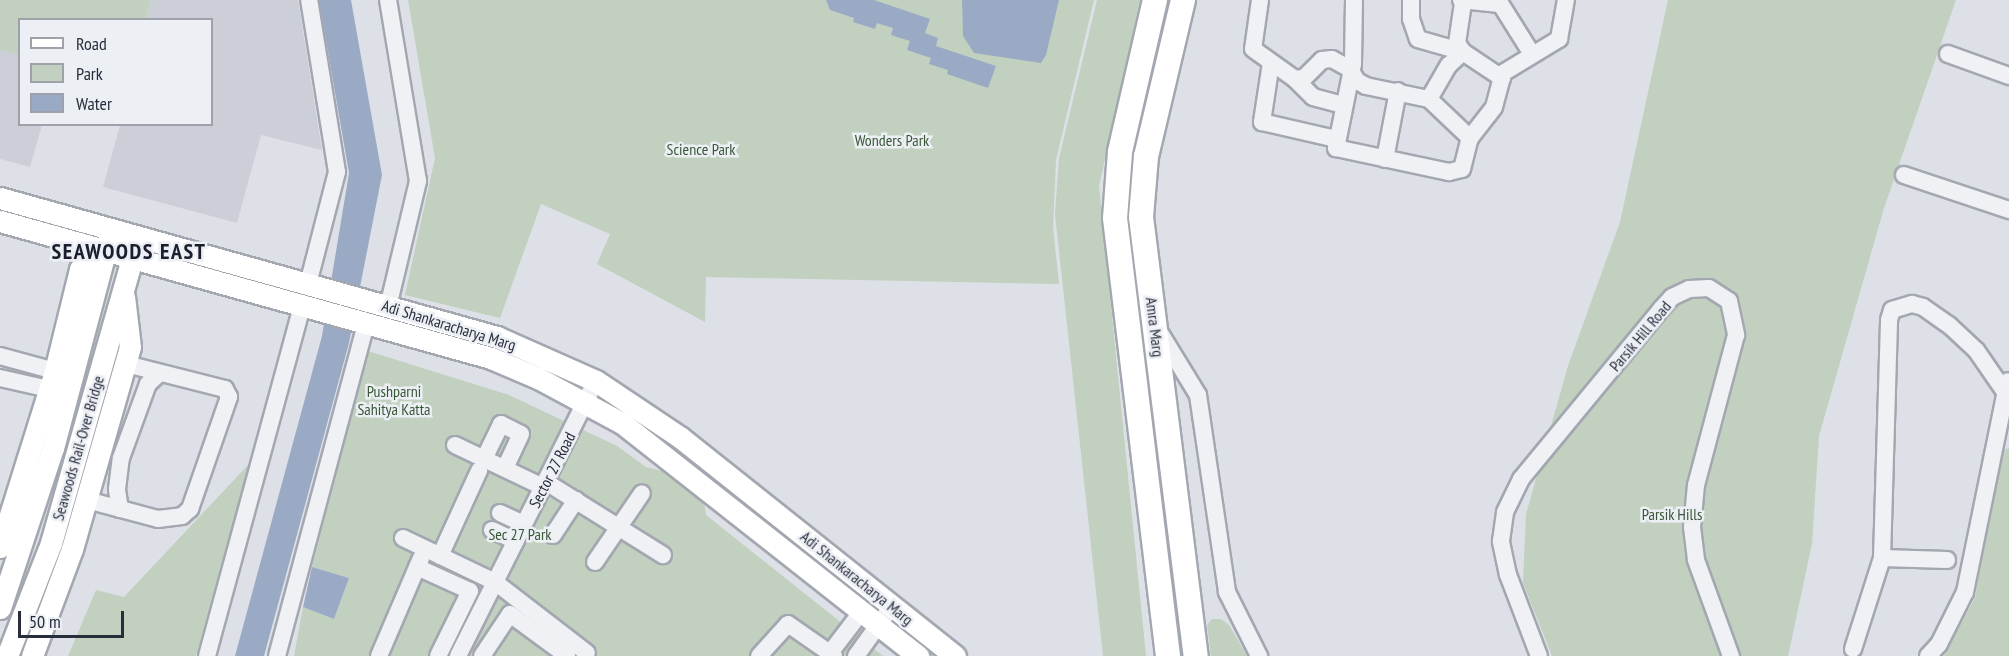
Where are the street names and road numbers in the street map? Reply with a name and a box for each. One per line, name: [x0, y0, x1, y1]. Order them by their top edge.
street label: Adi Shankaracharya Marg: [380, 295, 518, 355]
street label: Amra Marg: [1142, 296, 1168, 358]
street label: Parsik Hill Road: [1605, 297, 1675, 375]
street label: Seawoods Rail-Over Bridge: [48, 373, 108, 523]
street label: Sector 27 Road: [525, 429, 579, 511]
street label: Adi Shankaracharya Marg: [797, 527, 917, 629]

